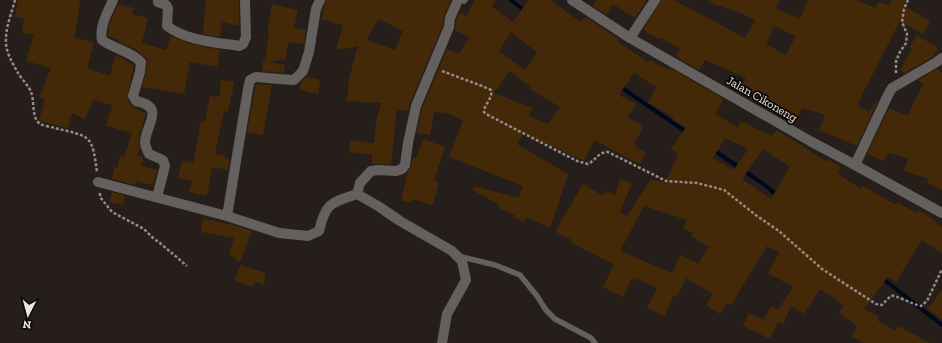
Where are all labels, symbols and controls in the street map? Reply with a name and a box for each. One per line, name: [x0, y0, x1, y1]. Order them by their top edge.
street label: Jalan Cikoneng: [724, 73, 800, 125]
north arrow: [8, 295, 48, 335]
text: N: [22, 317, 32, 331]

